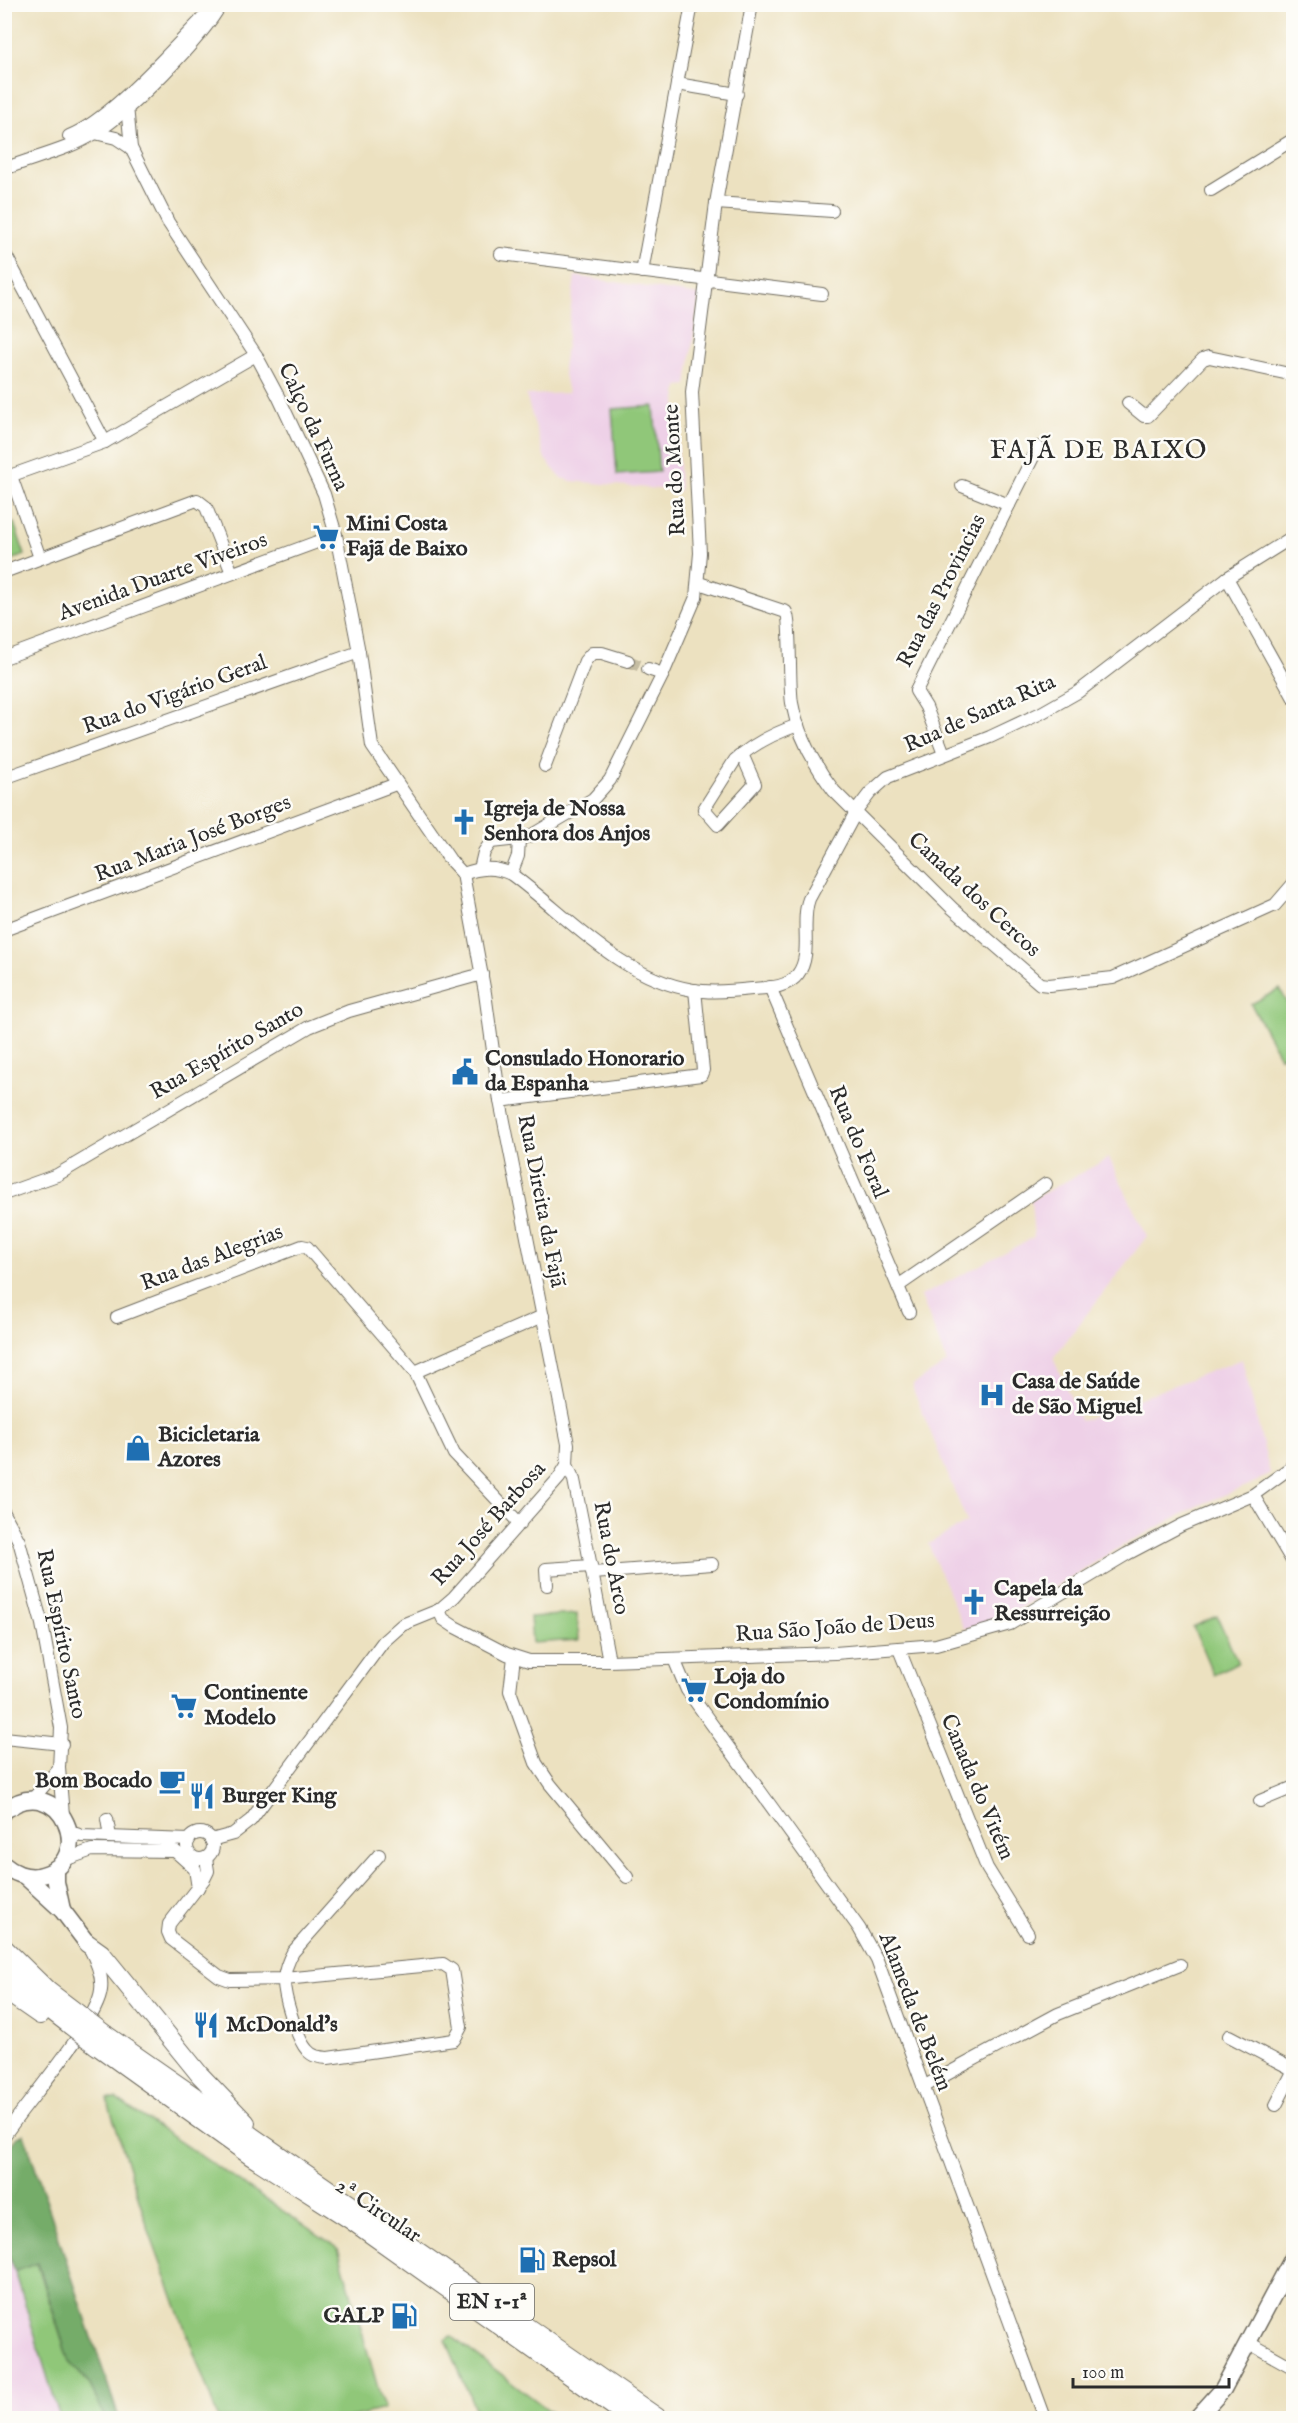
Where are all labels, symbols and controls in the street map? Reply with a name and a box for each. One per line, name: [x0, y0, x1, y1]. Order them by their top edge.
street label: Calço da Furna: [271, 359, 355, 496]
street label: Rua do Monte: [658, 403, 692, 537]
district label: FAJÃ DE BAIXO: [990, 434, 1208, 467]
place label: Mini Costa Fajã de Baixo: [346, 510, 468, 563]
street label: Rua das Provincias: [891, 510, 993, 672]
supermarket icon: Mini Costa Fajã de Baixo: [311, 522, 341, 552]
street label: Avenida Duarte Viveiros: [54, 526, 271, 628]
street label: Rua do Vigário Geral: [79, 649, 271, 741]
street label: Rua de Santa Rita: [900, 668, 1060, 760]
street label: Rua Maria José Borges: [91, 789, 295, 889]
place label: Igreja de Nossa Senhora dos Anjos: [484, 795, 651, 848]
church icon: Igreja de Nossa Senhora dos Anjos: [449, 807, 479, 837]
street label: Canada dos Cercos: [902, 826, 1046, 964]
street label: Rua Espírito Santo: [145, 996, 309, 1106]
place label: Consulado Honorario da Espanha: [485, 1045, 685, 1098]
public building icon: Consulado Honorario da Espanha: [450, 1057, 480, 1087]
street label: Rua do Foral: [822, 1081, 894, 1203]
street label: Rua Direita da Fajã: [510, 1112, 572, 1290]
street label: Rua das Alegrias: [137, 1218, 287, 1298]
place label: Casa de Saúde de São Miguel: [1012, 1368, 1143, 1421]
hospital icon: Casa de Saúde de São Miguel: [977, 1380, 1007, 1410]
place label: Bicicletaria Azores: [157, 1421, 260, 1474]
shop icon: Bicicletaria Azores: [123, 1433, 153, 1463]
street label: Rua José Barbosa: [426, 1455, 553, 1592]
street label: Rua do Arco: [586, 1499, 636, 1617]
street label: Rua Espírito Santo: [29, 1547, 93, 1722]
place label: Capela da Ressurreição: [994, 1575, 1111, 1628]
church icon: Capela da Ressurreição: [959, 1587, 989, 1617]
street label: Rua São João de Deus: [734, 1607, 936, 1649]
place label: Loja do Condomínio: [714, 1663, 829, 1716]
supermarket icon: Loja do Condomínio: [679, 1675, 709, 1705]
place label: Continente Modelo: [204, 1679, 308, 1732]
supermarket icon: Continente Modelo: [169, 1691, 199, 1721]
street label: Canada do Vitém: [934, 1710, 1020, 1864]
cafe icon: Bom Bocado: [157, 1766, 187, 1796]
place label: Bom Bocado: [35, 1767, 152, 1795]
restaurant icon: Burger King: [187, 1781, 217, 1811]
place label: Burger King: [222, 1782, 337, 1810]
street label: Alameda de Belém: [872, 1928, 958, 2095]
restaurant icon: McDonald's: [191, 2010, 221, 2040]
place label: McDonald's: [226, 2011, 338, 2039]
street label: 2ª Circular: [330, 2172, 426, 2250]
fuel station icon: Repsol: [517, 2245, 547, 2275]
place label: Repsol: [552, 2246, 617, 2274]
road number: EN 1-1ª: [450, 2284, 534, 2320]
fuel station icon: GALP: [389, 2301, 419, 2331]
place label: GALP: [323, 2302, 384, 2330]
scale bar: [1073, 2351, 1229, 2389]
text: 100 m: [1082, 2362, 1124, 2385]

